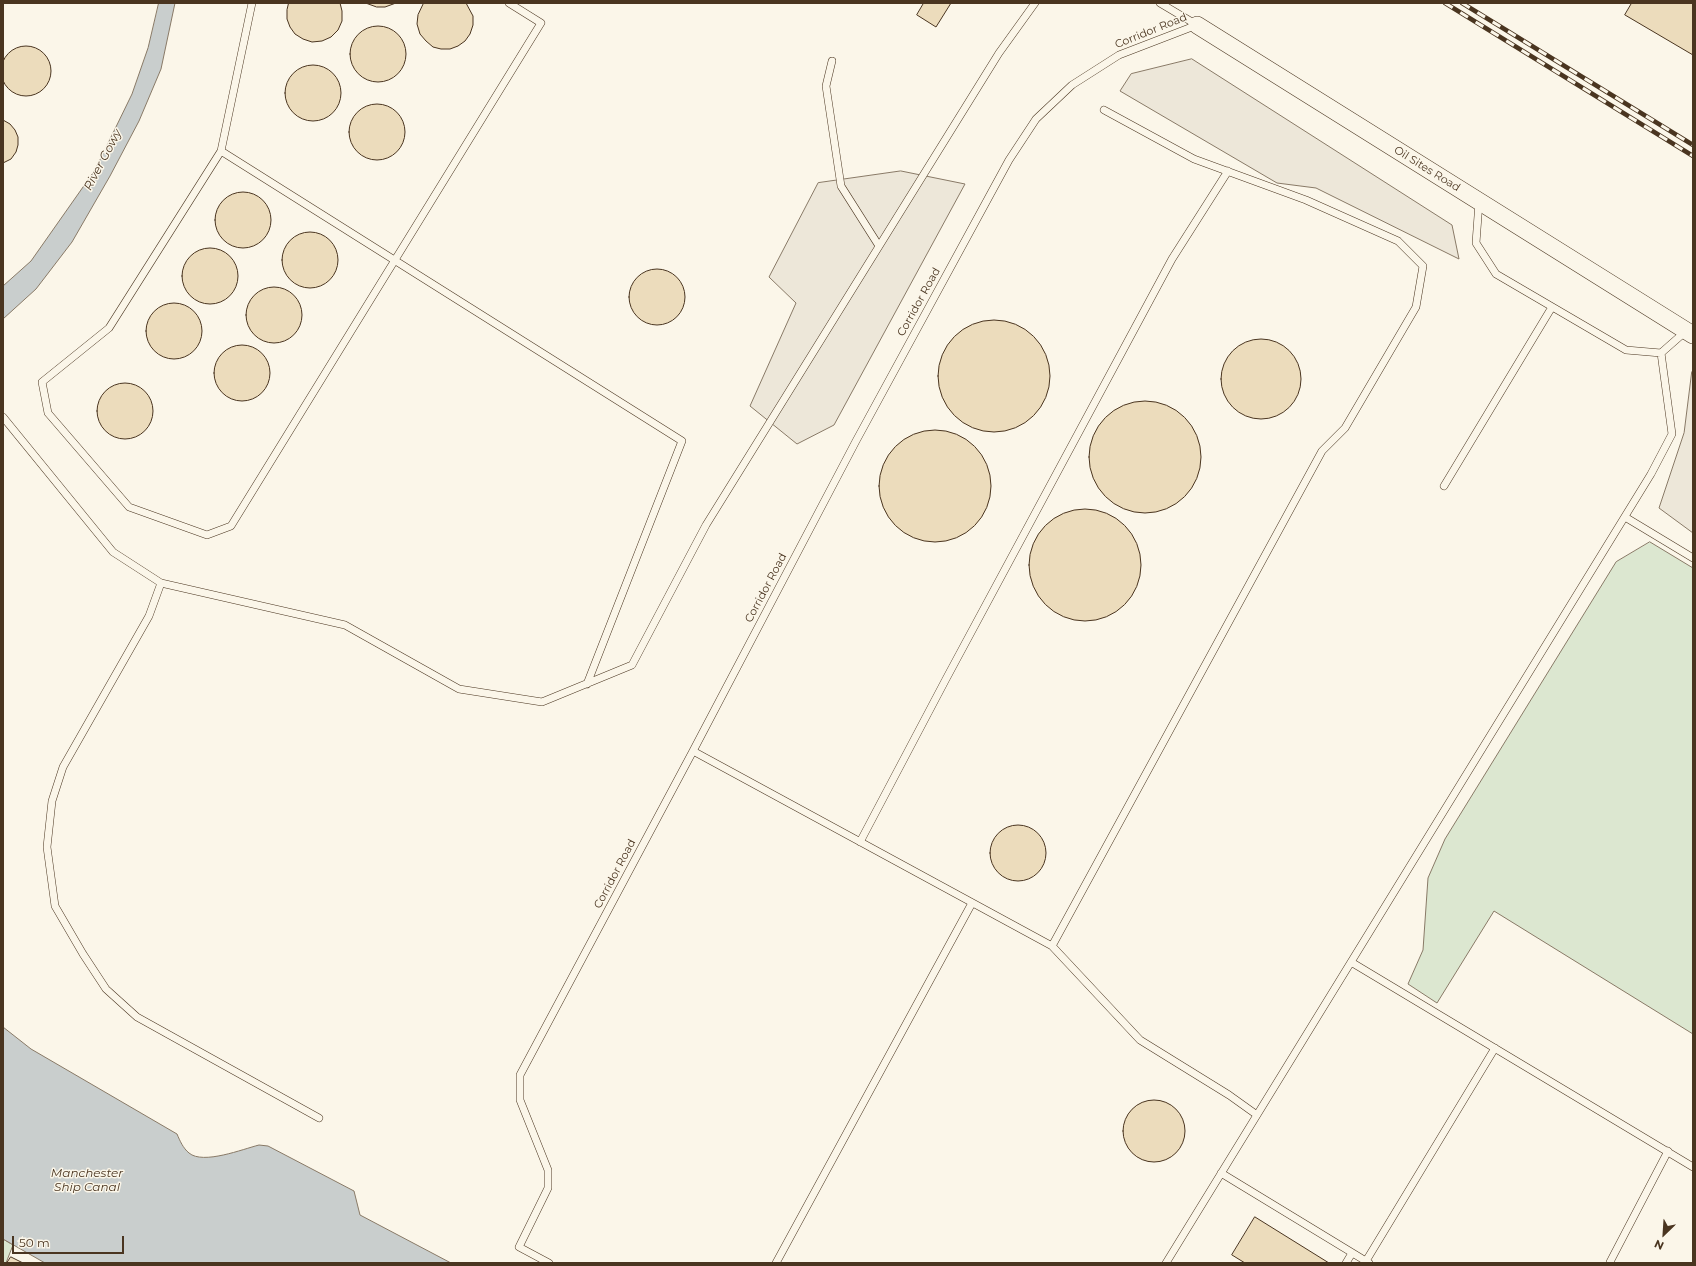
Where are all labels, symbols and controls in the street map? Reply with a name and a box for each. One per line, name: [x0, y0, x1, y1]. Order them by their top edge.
street label: Corridor Road: [1113, 11, 1189, 51]
water label: River Gowy: [81, 127, 125, 193]
street label: Oil Sites Road: [1391, 143, 1463, 195]
street label: Corridor Road: [895, 265, 943, 339]
street label: Corridor Road: [742, 551, 790, 625]
street label: Corridor Road: [591, 837, 639, 911]
water label: Manchester Ship Canal: [51, 1166, 123, 1194]
north arrow: [1644, 1214, 1684, 1254]
scale bar: [14, 1228, 126, 1254]
text: 50 m: [19, 1235, 50, 1250]
text: N: [1652, 1237, 1666, 1253]

